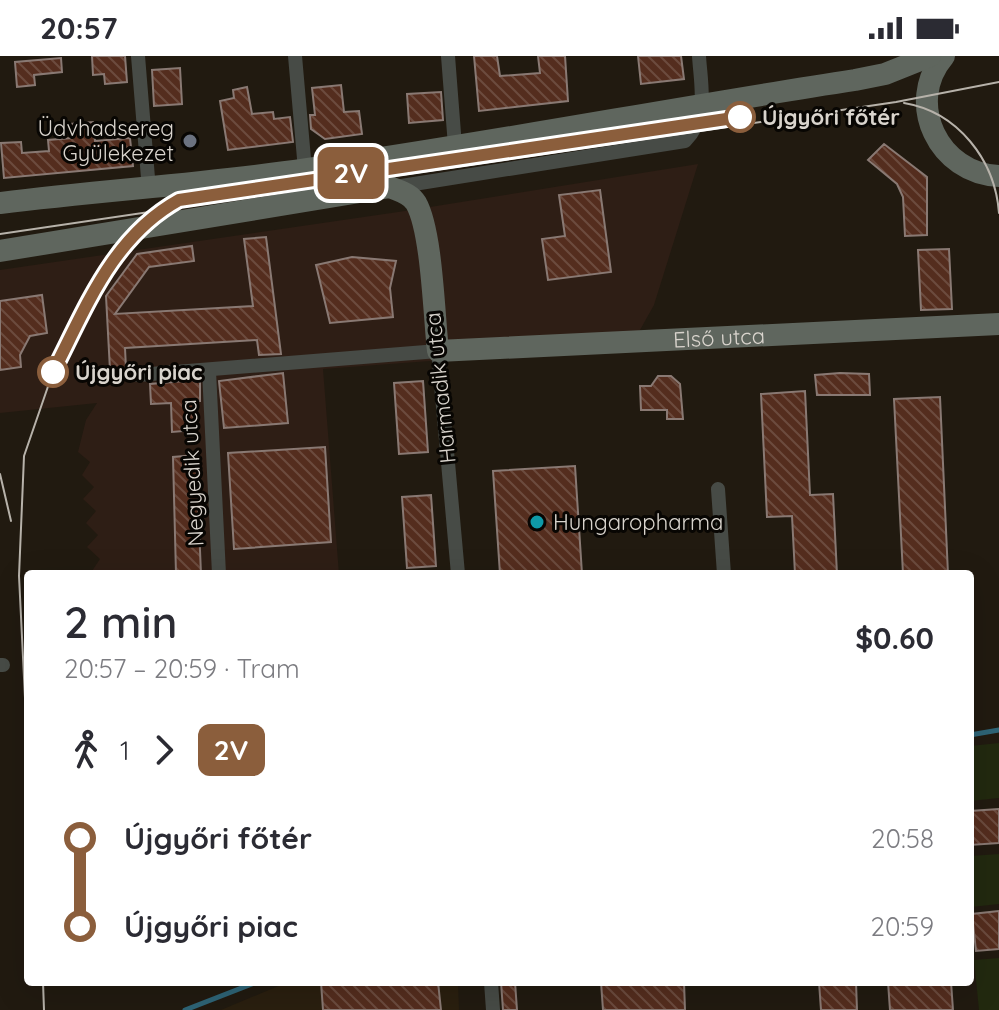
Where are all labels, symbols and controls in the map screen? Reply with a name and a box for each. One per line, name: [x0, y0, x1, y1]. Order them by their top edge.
text: 20:57: [40, 9, 117, 47]
marker: Újgyőri főtér: [725, 102, 755, 132]
place label: Újgyőri főtér: [762, 103, 900, 131]
place label: Üdvhadsereg Gyülekezet: [37, 114, 174, 167]
marker: Üdvhadsereg Gyülekezet: [181, 132, 199, 150]
line badge: 2V: [315, 147, 387, 199]
text: 2V: [334, 155, 368, 190]
street label: Harmadik utca: [418, 311, 462, 465]
street label: Első utca: [672, 321, 766, 354]
marker: Újgyőri piac: [38, 357, 68, 387]
place label: Újgyőri piac: [75, 358, 202, 386]
street label: Negyedik utca: [174, 399, 210, 547]
place label: Hungaropharma: [553, 508, 723, 536]
marker: Hungaropharma: [528, 513, 546, 531]
text: 2 min: [64, 594, 178, 649]
text: $0.60: [855, 619, 934, 657]
text: 20:57 – 20:59 · Tram: [64, 652, 300, 685]
icon: walk: [64, 728, 108, 772]
icon: forward: [142, 728, 186, 772]
text: 2V: [214, 732, 249, 767]
text: 1: [120, 734, 130, 767]
text: Újgyőri főtér: [124, 819, 312, 857]
text: 20:58: [871, 822, 934, 855]
text: Újgyőri piac: [124, 907, 298, 945]
text: 20:59: [871, 910, 934, 943]

